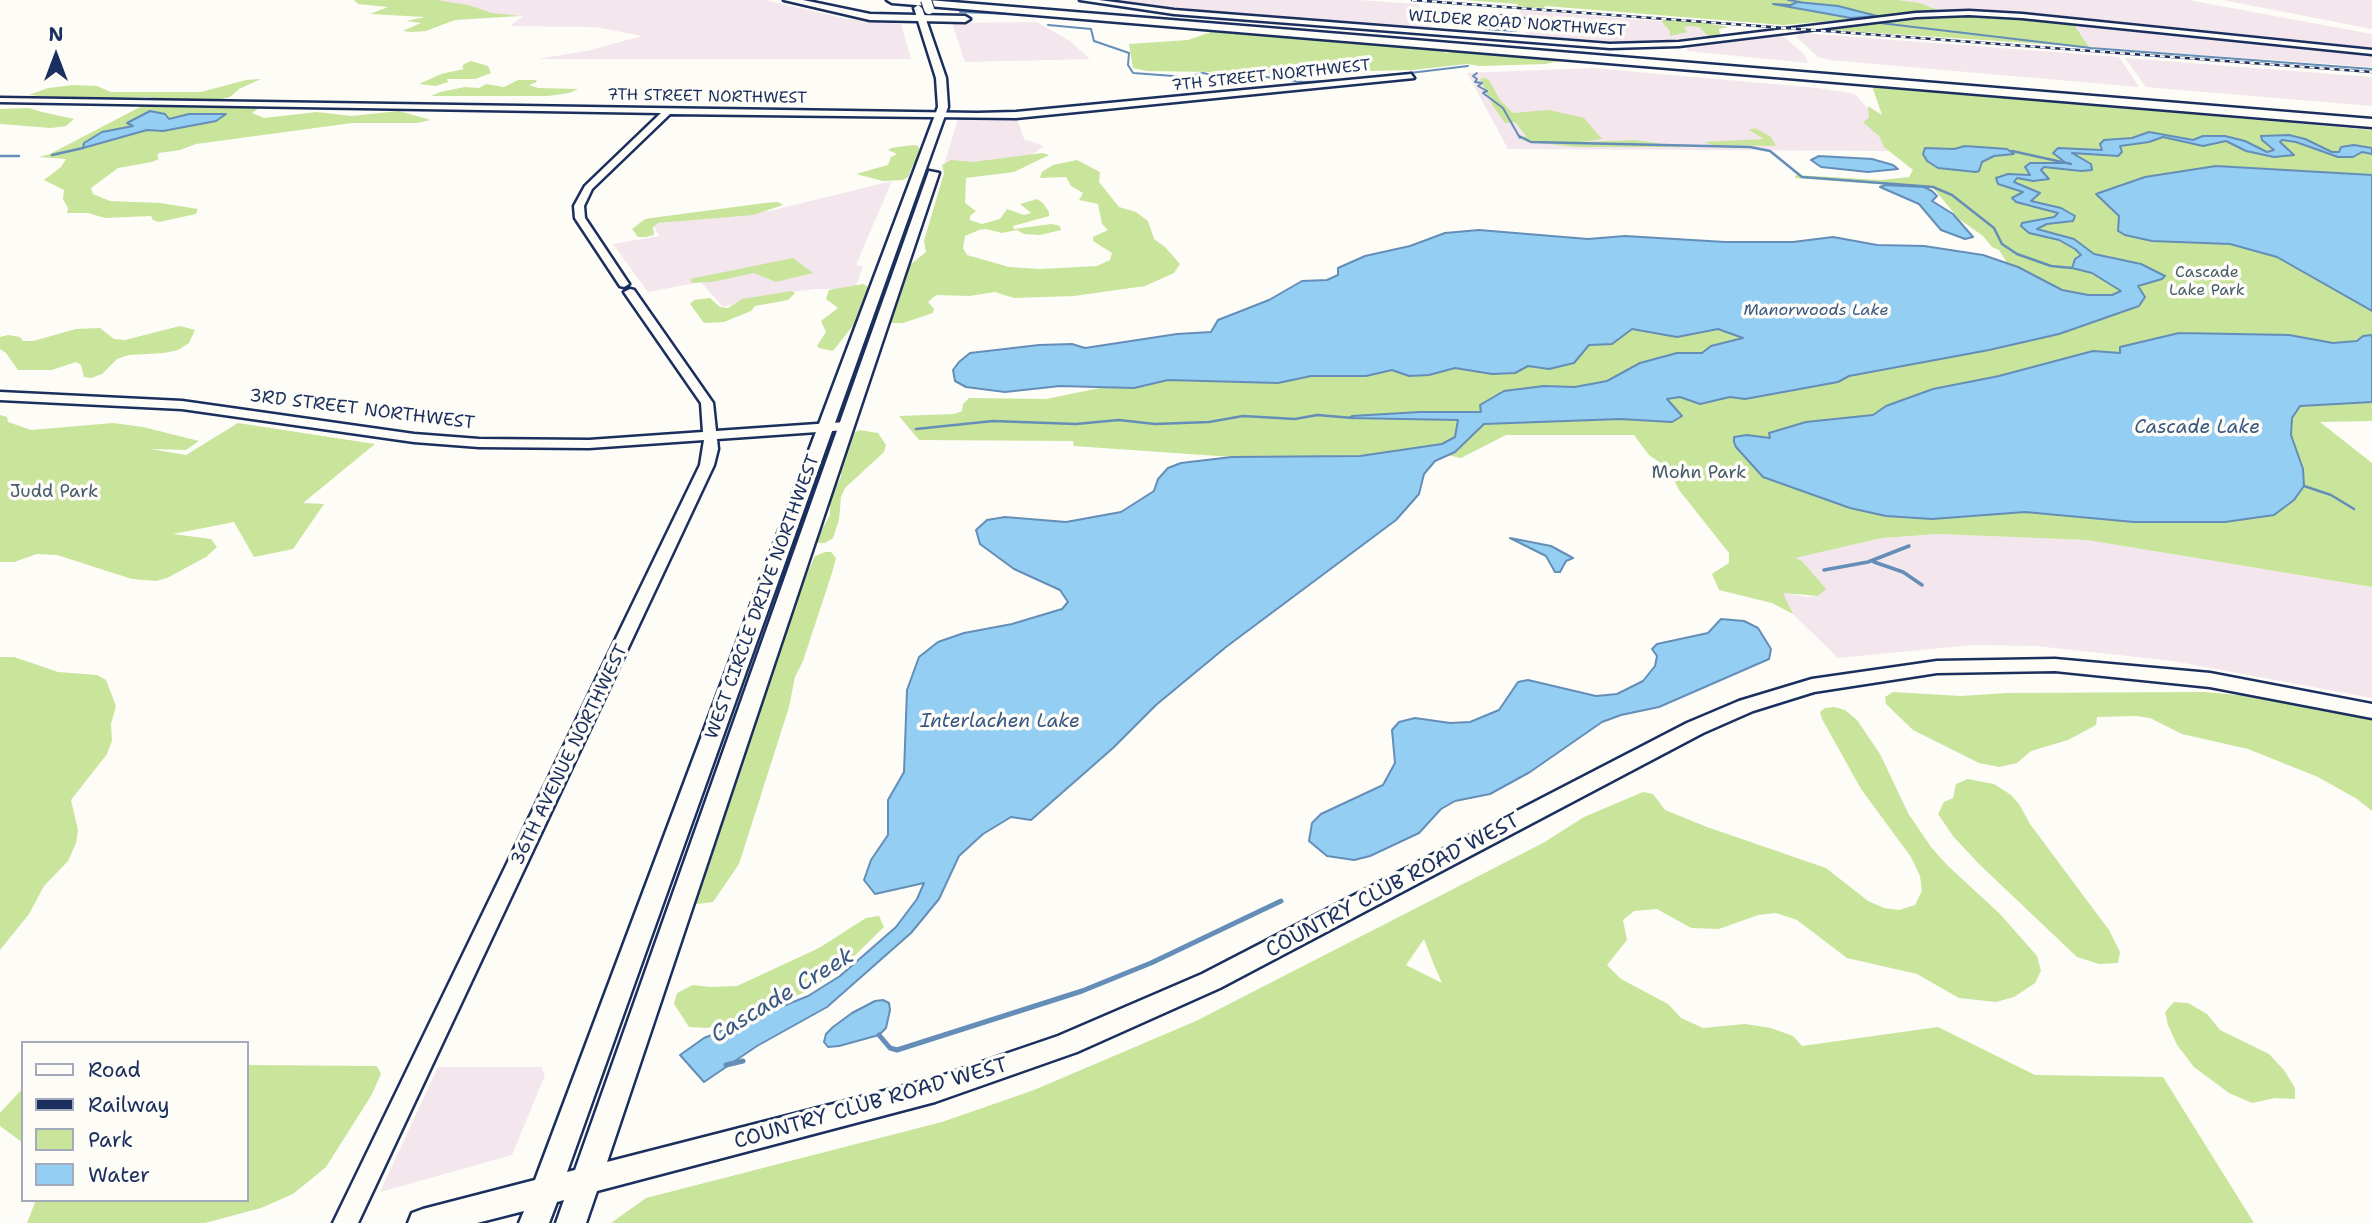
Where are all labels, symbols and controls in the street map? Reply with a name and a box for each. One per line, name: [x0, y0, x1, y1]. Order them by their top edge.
street label: WILDER ROAD NORTHWEST: [1408, 7, 1626, 41]
north arrow: [21, 21, 91, 91]
text: N: [48, 22, 64, 47]
street label: 7TH STREET NORTHWEST: [1171, 56, 1371, 96]
street label: 7TH STREET NORTHWEST: [607, 86, 807, 108]
park label: Cascade Lake Park: [2169, 263, 2245, 301]
water label: Manorwoods Lake: [1743, 301, 1889, 321]
street label: 3RD STREET NORTHWEST: [248, 385, 476, 435]
water label: Cascade Lake: [2134, 417, 2260, 439]
street label: WEST CIRCLE DRIVE NORTHWEST: [701, 452, 825, 742]
park label: Mohn Park: [1652, 462, 1746, 484]
park label: Judd Park: [10, 481, 98, 503]
street label: 36TH AVENUE NORTHWEST: [507, 641, 633, 869]
water label: Interlachen Lake: [920, 711, 1080, 733]
street label: COUNTRY CLUB ROAD WEST: [1262, 808, 1524, 964]
water label: Cascade Creek: [706, 942, 860, 1050]
legend: [21, 1041, 248, 1202]
street label: COUNTRY CLUB ROAD WEST: [731, 1053, 1011, 1155]
text: Road: [88, 1056, 141, 1084]
text: Railway: [88, 1091, 170, 1119]
text: Park: [88, 1126, 133, 1154]
text: Water: [88, 1161, 150, 1189]

